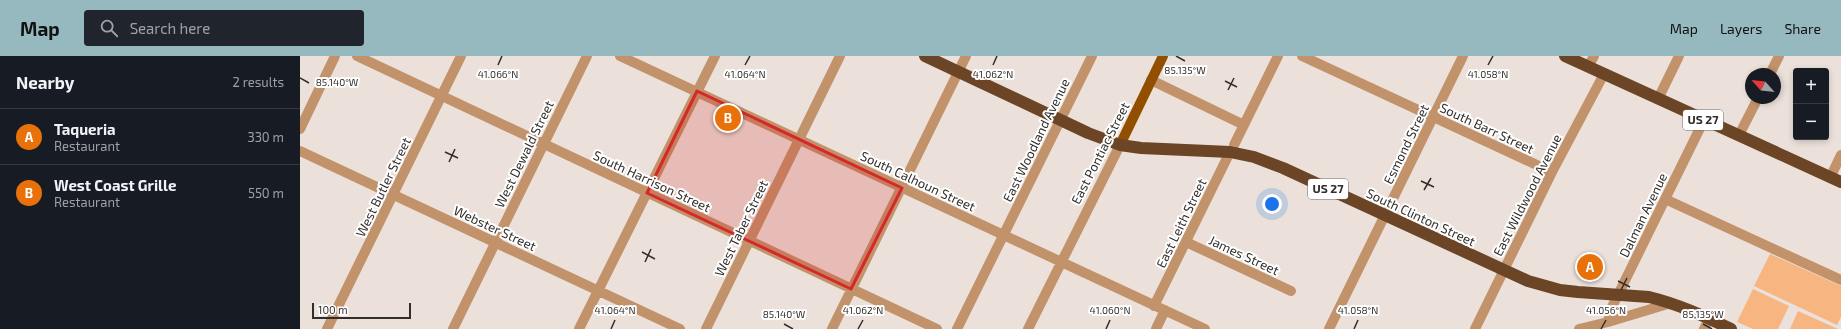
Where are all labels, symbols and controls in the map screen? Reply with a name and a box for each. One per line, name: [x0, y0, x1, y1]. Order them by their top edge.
search box: [84, 10, 364, 46]
text: Map: [20, 17, 60, 40]
icon: search: [98, 17, 120, 39]
text: Search here: [130, 19, 210, 37]
text: Map: [1670, 20, 1698, 37]
text: Layers: [1720, 20, 1762, 37]
text: Share: [1784, 20, 1821, 37]
text: 85.135°W: [1164, 64, 1206, 76]
text: 41.066°N: [478, 68, 518, 80]
text: 41.064°N: [725, 68, 766, 80]
text: 41.062°N: [973, 68, 1013, 80]
text: 41.058°N: [1468, 68, 1508, 80]
north arrow: [1745, 68, 1781, 104]
map controls: [1793, 68, 1829, 140]
button: +: [1793, 68, 1829, 104]
text: Nearby: [16, 72, 74, 92]
text: 2 results: [232, 74, 284, 90]
text: 85.140°W: [316, 76, 359, 88]
street label: East Woodland Avenue: [999, 76, 1073, 204]
street label: West Dewald Street: [491, 98, 557, 210]
street label: East Pontiac Street: [1067, 99, 1133, 207]
street label: South Barr Street: [1437, 99, 1537, 157]
street label: Esmond Street: [1380, 101, 1432, 186]
pin: B: [715, 103, 741, 133]
button: −: [1793, 104, 1829, 140]
road number: US 27: [1683, 110, 1723, 130]
text: Taqueria: [54, 120, 116, 138]
text: A: [25, 129, 33, 145]
text: 330 m: [247, 129, 284, 145]
street label: East Wildwood Avenue: [1489, 131, 1565, 259]
street label: West Butler Street: [352, 135, 414, 239]
text: Restaurant: [54, 138, 120, 154]
street label: South Harrison Street: [591, 147, 713, 215]
street label: South Calhoun Street: [858, 147, 978, 215]
street label: Dalman Avenue: [1616, 170, 1670, 260]
text: West Coast Grille: [54, 176, 176, 194]
street label: East Leith Street: [1152, 176, 1210, 270]
street label: West Taber Street: [711, 177, 771, 279]
road number: US 27: [1308, 179, 1348, 199]
text: B: [25, 185, 33, 201]
text: 550 m: [248, 185, 284, 201]
street label: South Clinton Street: [1364, 185, 1478, 249]
text: Restaurant: [54, 194, 120, 210]
your location: [1262, 194, 1282, 214]
street label: Webster Street: [451, 202, 539, 254]
street label: James Street: [1206, 232, 1282, 278]
pin: A: [1577, 252, 1603, 282]
scale bar: [312, 301, 411, 320]
text: 100 m: [318, 303, 348, 316]
text: 41.064°N: [595, 304, 636, 316]
text: 41.062°N: [843, 304, 883, 316]
text: 41.060°N: [1090, 304, 1130, 316]
text: 41.058°N: [1338, 304, 1378, 316]
text: 41.056°N: [1586, 304, 1626, 316]
text: 85.140°W: [763, 308, 806, 320]
text: 85.135°W: [1682, 308, 1724, 320]

